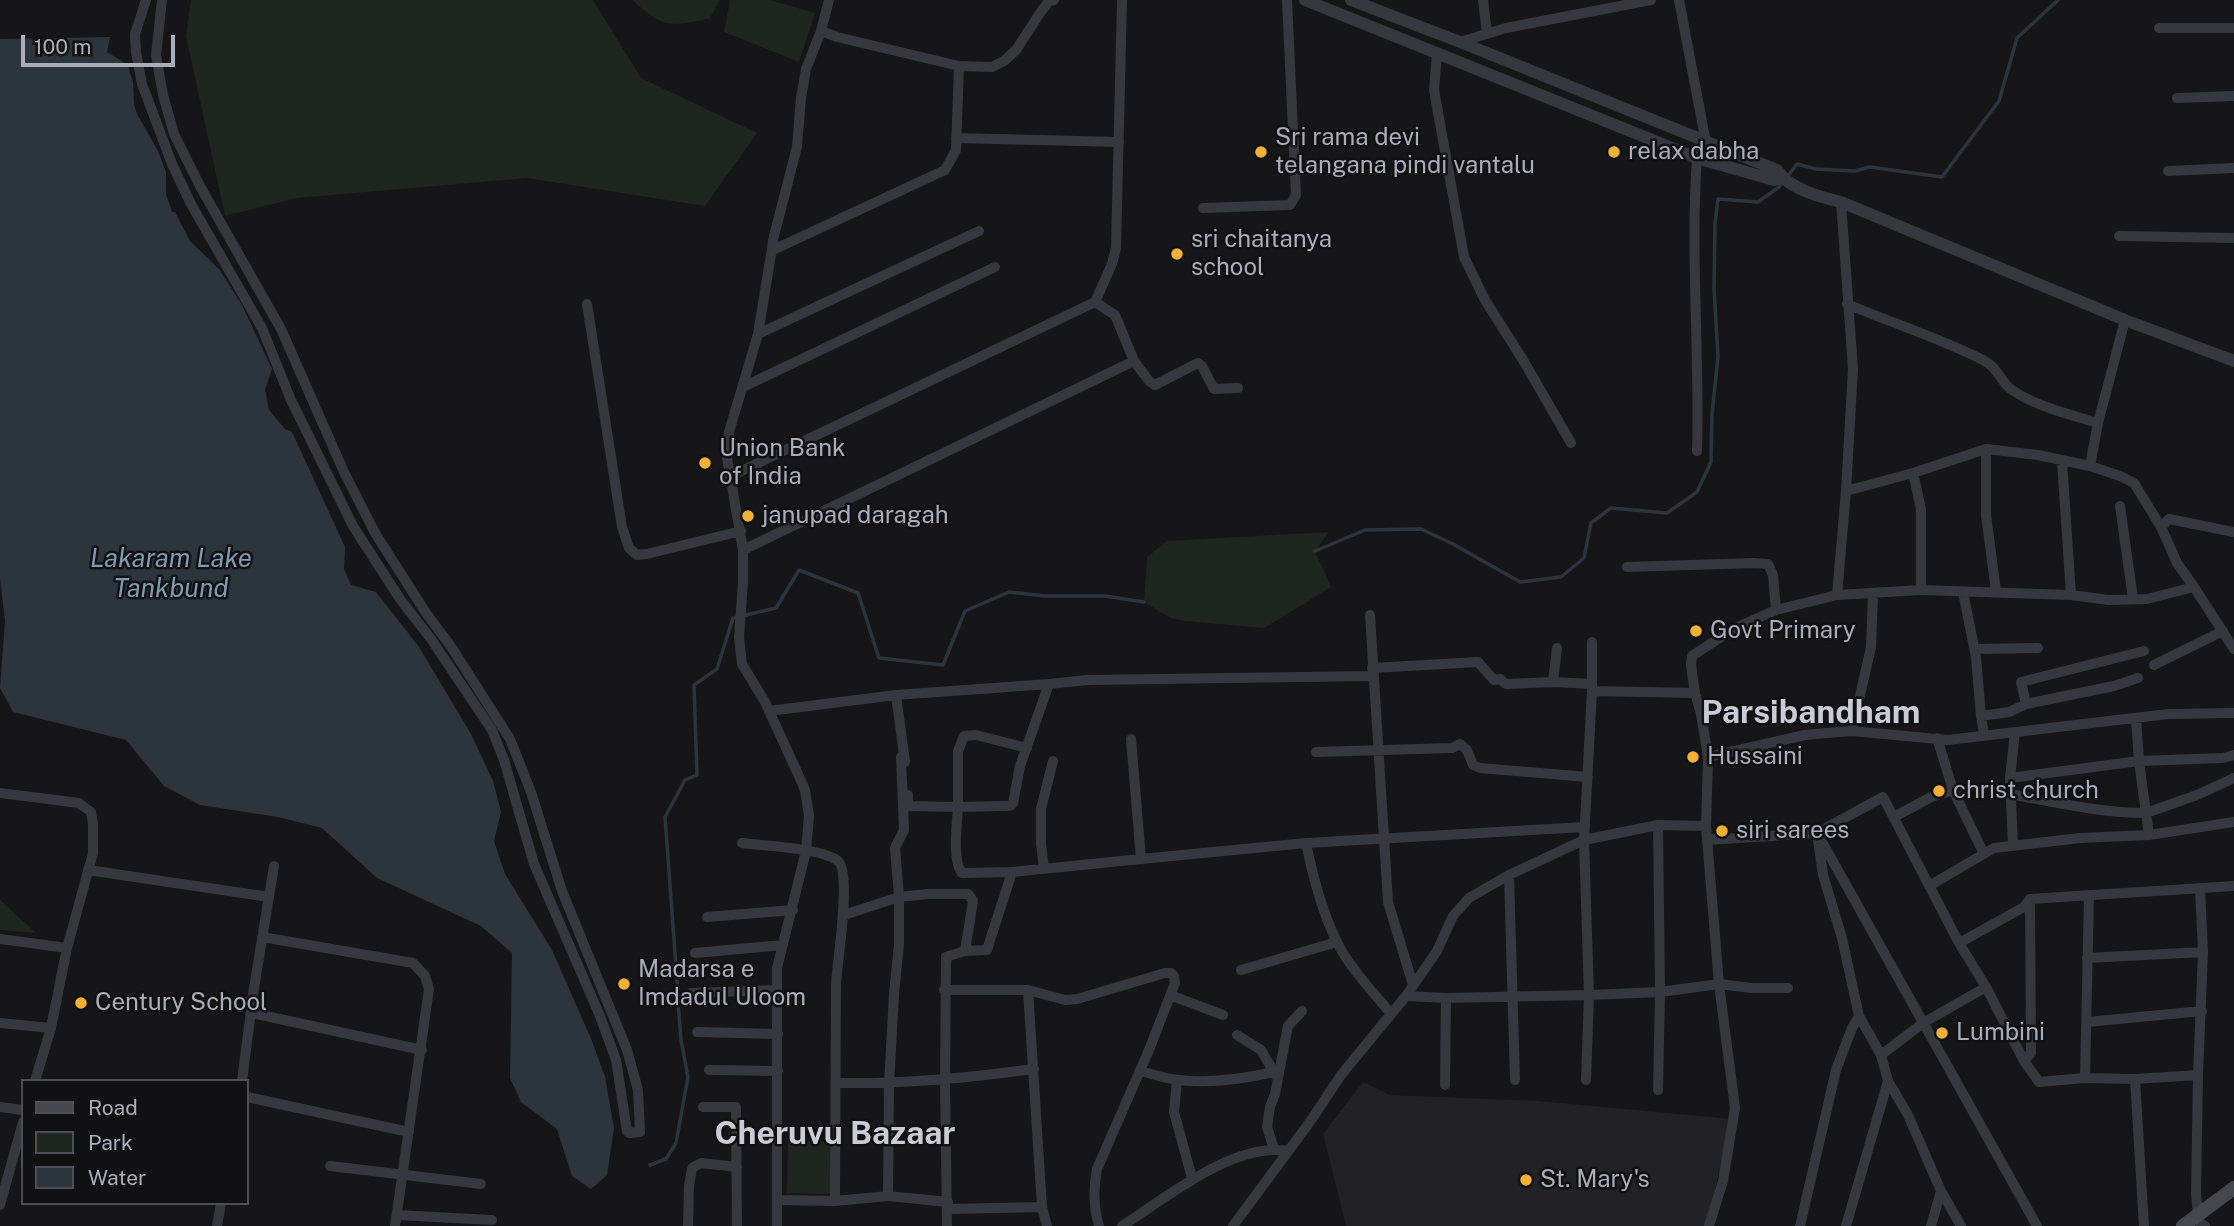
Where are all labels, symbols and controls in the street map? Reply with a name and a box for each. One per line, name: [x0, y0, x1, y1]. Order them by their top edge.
scale bar: [24, 21, 178, 65]
text: 100 m: [34, 34, 91, 59]
place label: Sri rama devi telangana pindi vantalu: [1275, 124, 1535, 180]
place label: relax dabha: [1628, 138, 1759, 166]
marker: Sri rama devi telangana pindi vantalu: [1253, 144, 1269, 160]
marker: relax dabha: [1606, 144, 1622, 160]
place label: sri chaitanya school: [1191, 226, 1332, 282]
marker: sri chaitanya school: [1169, 246, 1185, 262]
place label: Union Bank of India: [719, 435, 846, 491]
marker: Union Bank of India: [697, 455, 713, 471]
place label: janupad daragah: [762, 502, 949, 530]
marker: janupad daragah: [740, 508, 756, 524]
water label: Lakaram Lake Tankbund: [90, 543, 252, 604]
place label: Govt Primary: [1710, 617, 1856, 645]
marker: Govt Primary: [1688, 623, 1704, 639]
district label: Parsibandham: [1702, 694, 1920, 732]
place label: Hussaini: [1707, 743, 1803, 771]
marker: Hussaini: [1685, 749, 1701, 765]
place label: christ church: [1953, 777, 2099, 805]
marker: christ church: [1931, 783, 1947, 799]
place label: siri sarees: [1736, 817, 1849, 845]
marker: siri sarees: [1714, 823, 1730, 839]
place label: Madarsa e Imdadul Uloom: [638, 956, 806, 1012]
marker: Madarsa e Imdadul Uloom: [616, 976, 632, 992]
place label: Century School: [95, 989, 267, 1017]
marker: Century School: [73, 995, 89, 1011]
place label: Lumbini: [1956, 1019, 2045, 1047]
marker: Lumbini: [1934, 1025, 1950, 1041]
legend: [21, 1079, 248, 1205]
text: Road: [88, 1095, 138, 1120]
district label: Cheruvu Bazaar: [715, 1115, 955, 1153]
text: Park: [88, 1130, 133, 1155]
text: Water: [88, 1165, 146, 1190]
place label: St. Mary's: [1540, 1166, 1650, 1194]
marker: St. Mary's: [1518, 1172, 1534, 1188]

